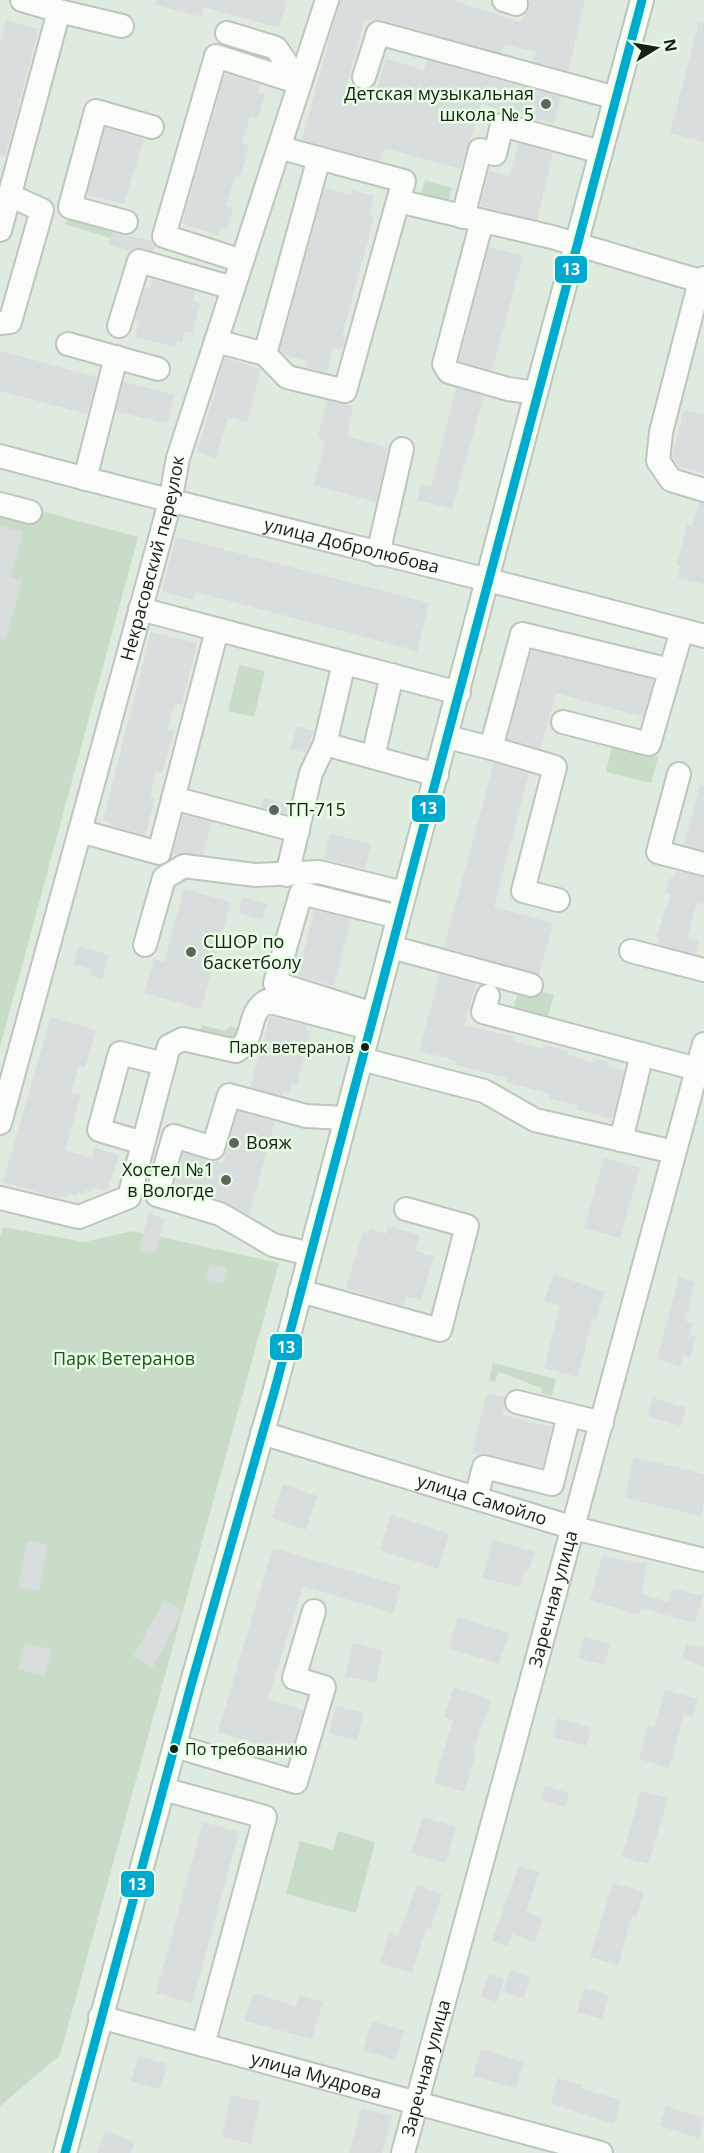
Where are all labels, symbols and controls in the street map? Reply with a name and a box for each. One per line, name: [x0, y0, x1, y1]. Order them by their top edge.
north arrow: [626, 18, 686, 78]
text: N: [659, 37, 683, 54]
place label: Детская музыкальная школа № 5: [344, 81, 534, 126]
marker: Детская музыкальная школа № 5: [539, 97, 553, 111]
line badge: 13: [554, 255, 588, 284]
text: 13: [562, 258, 580, 280]
street label: Некрасовский переулок: [114, 453, 189, 663]
street label: улица Добролюбова: [262, 512, 442, 578]
line badge: 13: [411, 794, 446, 823]
place label: ТП-715: [286, 797, 346, 821]
text: 13: [419, 797, 437, 819]
marker: ТП-715: [267, 803, 281, 817]
place label: СШОР по баскетболу: [203, 929, 302, 974]
marker: СШОР по баскетболу: [184, 945, 198, 959]
place label: Парк ветеранов: [229, 1036, 354, 1058]
marker: Парк ветеранов: [359, 1041, 371, 1053]
place label: Вояж: [246, 1130, 292, 1154]
marker: Вояж: [227, 1136, 241, 1150]
place label: Хостел №1 в Вологде: [122, 1157, 214, 1202]
marker: Хостел №1 в Вологде: [219, 1173, 233, 1187]
line badge: 13: [269, 1333, 303, 1361]
text: 13: [277, 1336, 295, 1358]
park label: Парк Ветеранов: [53, 1346, 195, 1370]
street label: улица Самойло: [414, 1468, 550, 1530]
street label: Заречная улица: [522, 1528, 582, 1670]
place label: По требованию: [185, 1738, 308, 1760]
marker: По требованию: [168, 1743, 180, 1755]
line badge: 13: [120, 1870, 155, 1898]
text: 13: [128, 1873, 146, 1895]
street label: Заречная улица: [395, 1997, 455, 2139]
street label: улица Мудрова: [248, 2046, 385, 2104]

